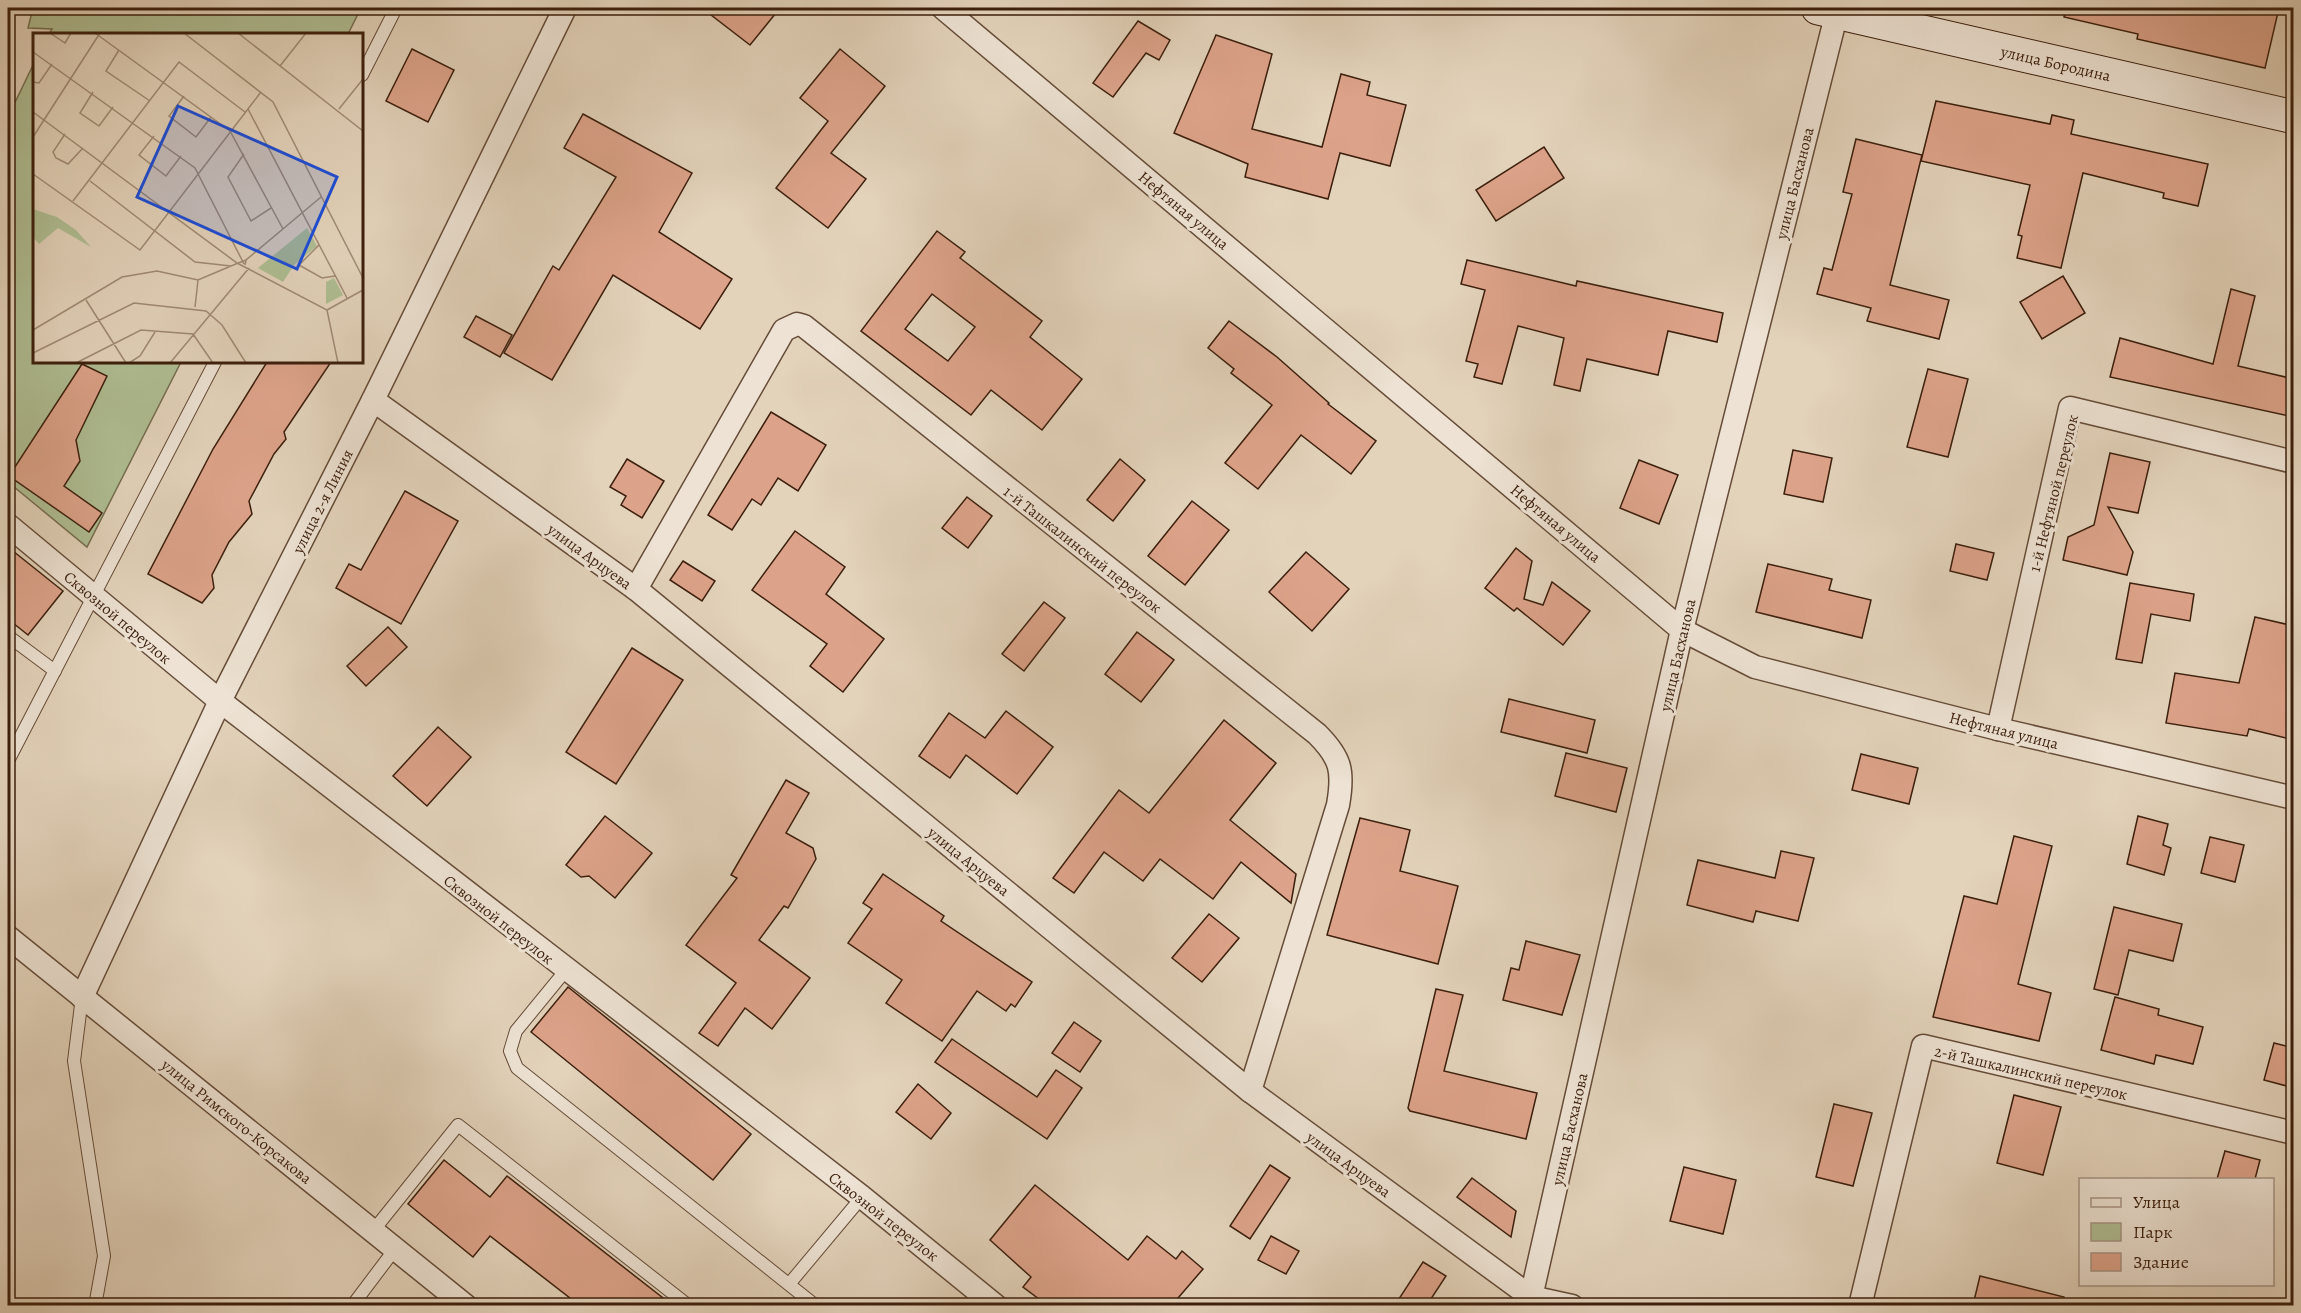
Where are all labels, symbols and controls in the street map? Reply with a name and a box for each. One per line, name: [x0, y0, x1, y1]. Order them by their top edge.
inset map: [33, 33, 363, 363]
street label: улица Бородина: [1998, 40, 2113, 87]
street label: улица Басханова: [1770, 124, 1820, 243]
street label: Нефтяная улица: [1133, 166, 1234, 256]
street label: 1-й Нефтяной переулок: [2024, 412, 2084, 574]
street label: улица 2-я Линия: [287, 445, 359, 558]
street label: Нефтяная улица: [1505, 479, 1606, 569]
street label: 1-й Ташкалинский переулок: [999, 481, 1166, 619]
street label: улица Арцуева: [542, 518, 637, 595]
street label: Сквозной переулок: [59, 566, 176, 669]
street label: улица Басханова: [1654, 596, 1702, 715]
street label: Нефтяная улица: [1947, 707, 2061, 755]
street label: улица Арцуева: [922, 821, 1014, 902]
street label: Сквозной переулок: [439, 870, 558, 970]
street label: 2-й Ташкалинский переулок: [1932, 1040, 2129, 1106]
street label: улица Римского-Корсакова: [156, 1054, 317, 1190]
street label: улица Басханова: [1546, 1070, 1594, 1189]
street label: улица Арцуева: [1301, 1126, 1396, 1203]
street label: Сквозной переулок: [824, 1167, 943, 1267]
legend: [2079, 1178, 2274, 1286]
text: Улица: [2133, 1190, 2181, 1214]
text: Парк: [2133, 1220, 2173, 1244]
text: Здание: [2133, 1250, 2189, 1274]

